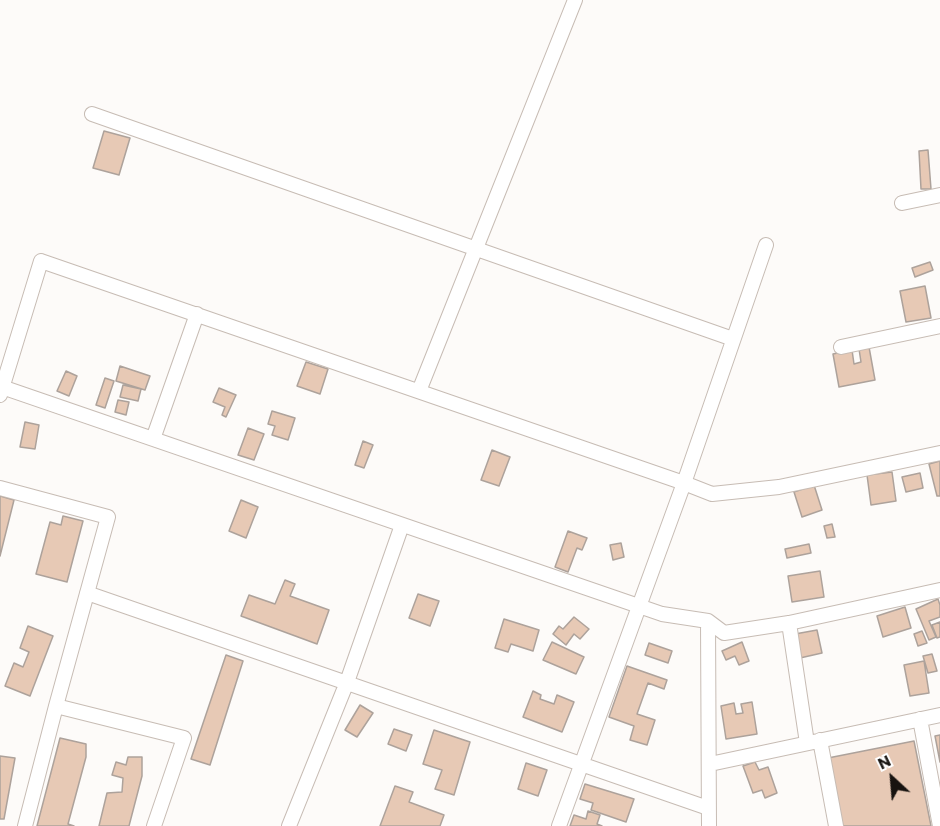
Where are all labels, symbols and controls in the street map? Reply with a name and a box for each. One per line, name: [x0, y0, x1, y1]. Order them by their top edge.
north arrow: [862, 748, 922, 808]
text: N: [874, 750, 893, 773]

